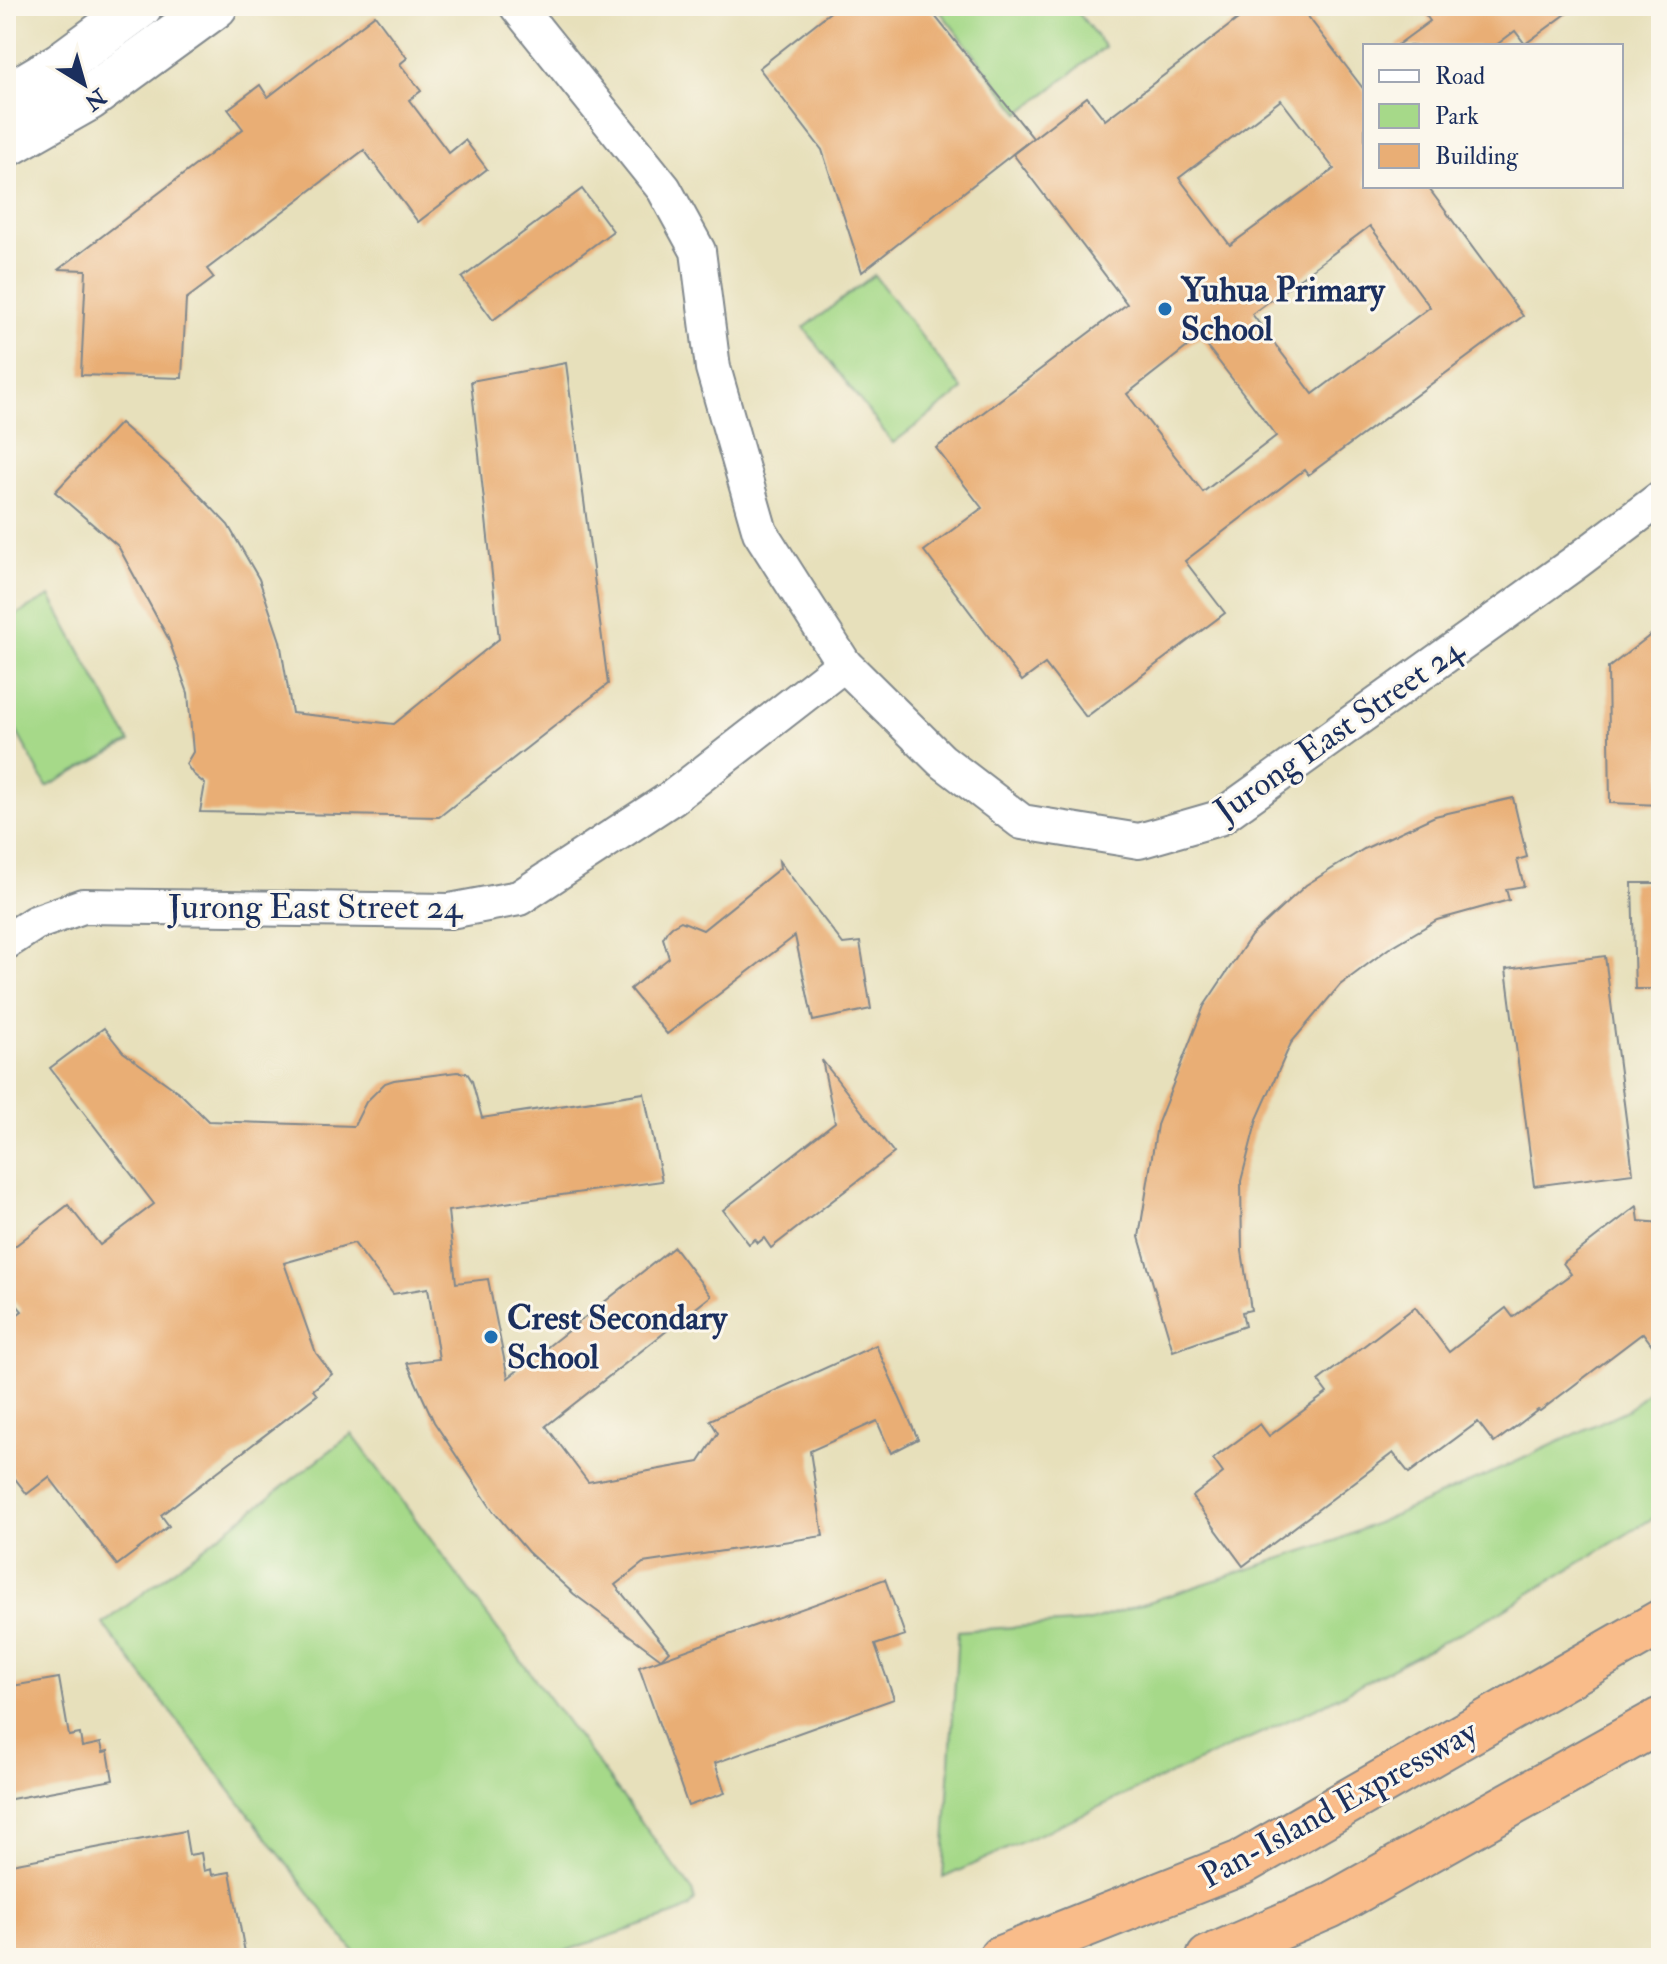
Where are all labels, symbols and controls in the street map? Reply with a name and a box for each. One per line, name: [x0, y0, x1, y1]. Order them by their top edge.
north arrow: [44, 44, 124, 124]
legend: [1363, 44, 1623, 188]
text: Road: [1435, 61, 1485, 92]
text: N: [79, 81, 113, 116]
text: Park: [1435, 101, 1479, 132]
text: Building: [1435, 141, 1519, 172]
place label: Yuhua Primary School: [1180, 269, 1386, 351]
marker: Yuhua Primary School: [1156, 300, 1174, 318]
street label: Jurong East Street 24: [1205, 627, 1473, 833]
street label: Jurong East Street 24: [167, 886, 464, 929]
place label: Crest Secondary School: [507, 1297, 728, 1379]
marker: Crest Secondary School: [482, 1328, 500, 1346]
street label: Pan-Island Expressway: [1193, 1710, 1486, 1898]

